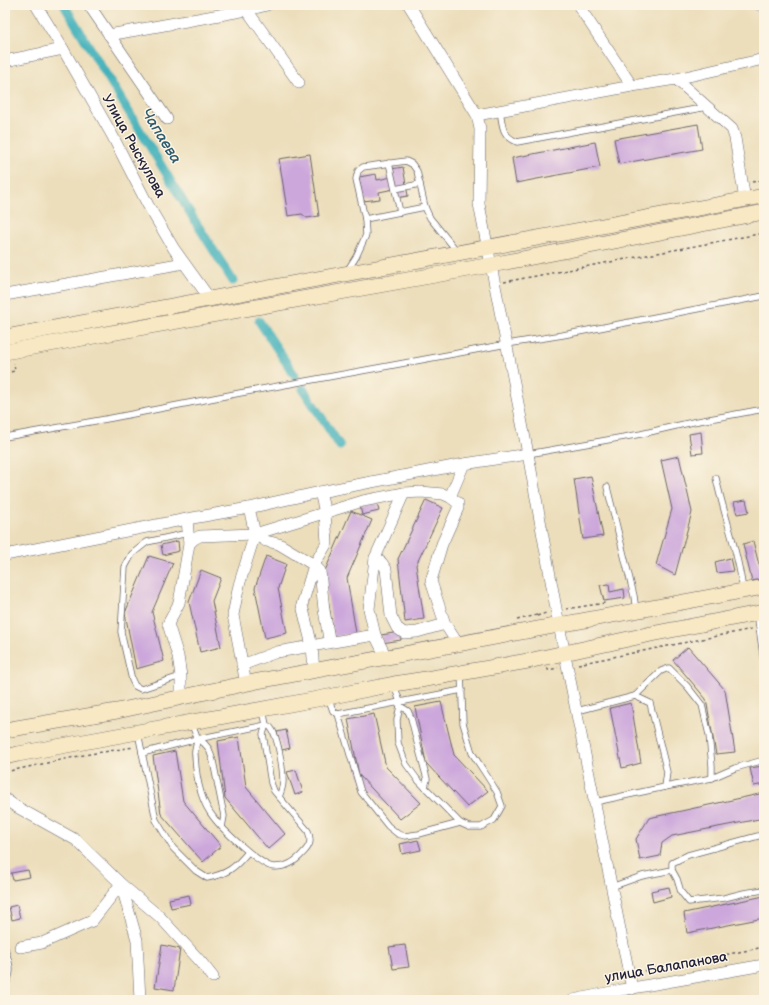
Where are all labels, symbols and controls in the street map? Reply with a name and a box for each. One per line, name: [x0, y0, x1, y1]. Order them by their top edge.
street label: Улица Рыскулова: [99, 91, 170, 201]
water label: Чапаева: [137, 105, 185, 167]
street label: улица Балапанова: [603, 948, 729, 986]

